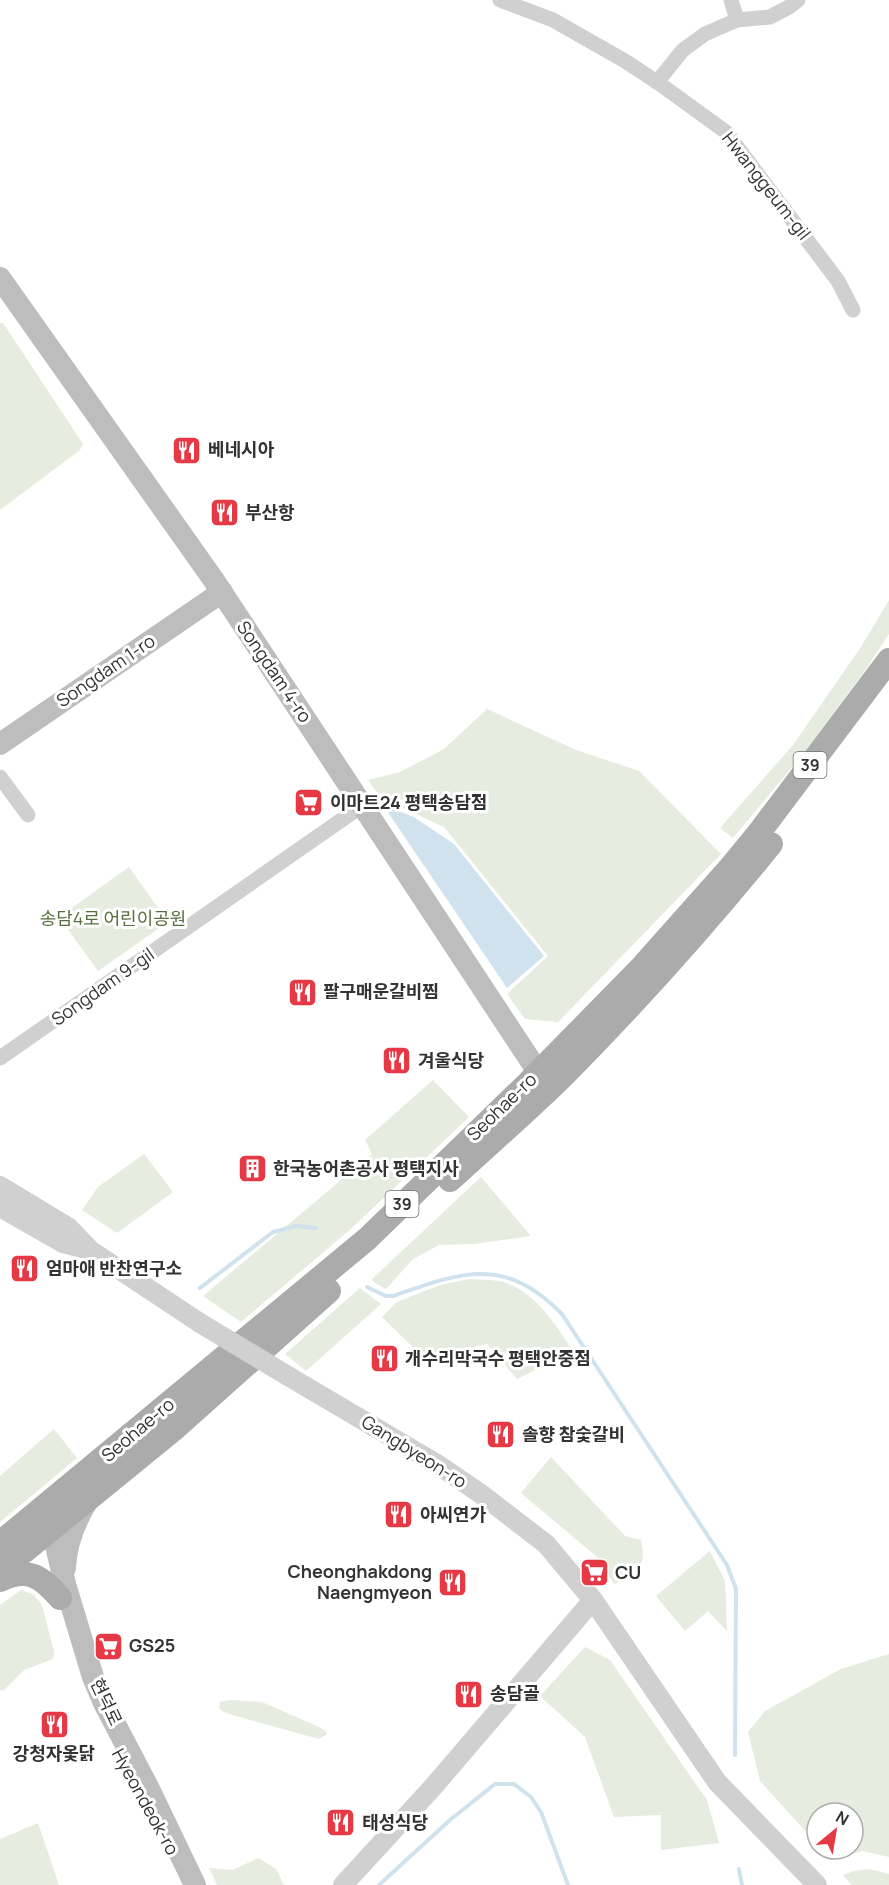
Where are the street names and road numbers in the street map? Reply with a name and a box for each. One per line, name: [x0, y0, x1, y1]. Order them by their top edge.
street label: Hwanggeum-gil: [717, 126, 816, 244]
street label: Songdam 4-ro: [232, 616, 318, 727]
street label: Songdam 1-ro: [51, 628, 159, 712]
road number: 39: [794, 752, 826, 778]
street label: Songdam 9-gil: [46, 942, 159, 1031]
street label: Seohae-ro: [461, 1067, 541, 1145]
road number: 39: [386, 1191, 418, 1217]
street label: Seohae-ro: [96, 1392, 179, 1467]
street label: Gangbyeon-ro: [357, 1409, 472, 1493]
street label: 현덕로: [86, 1674, 128, 1729]
street label: Hyeondeok-ro: [107, 1744, 185, 1859]

